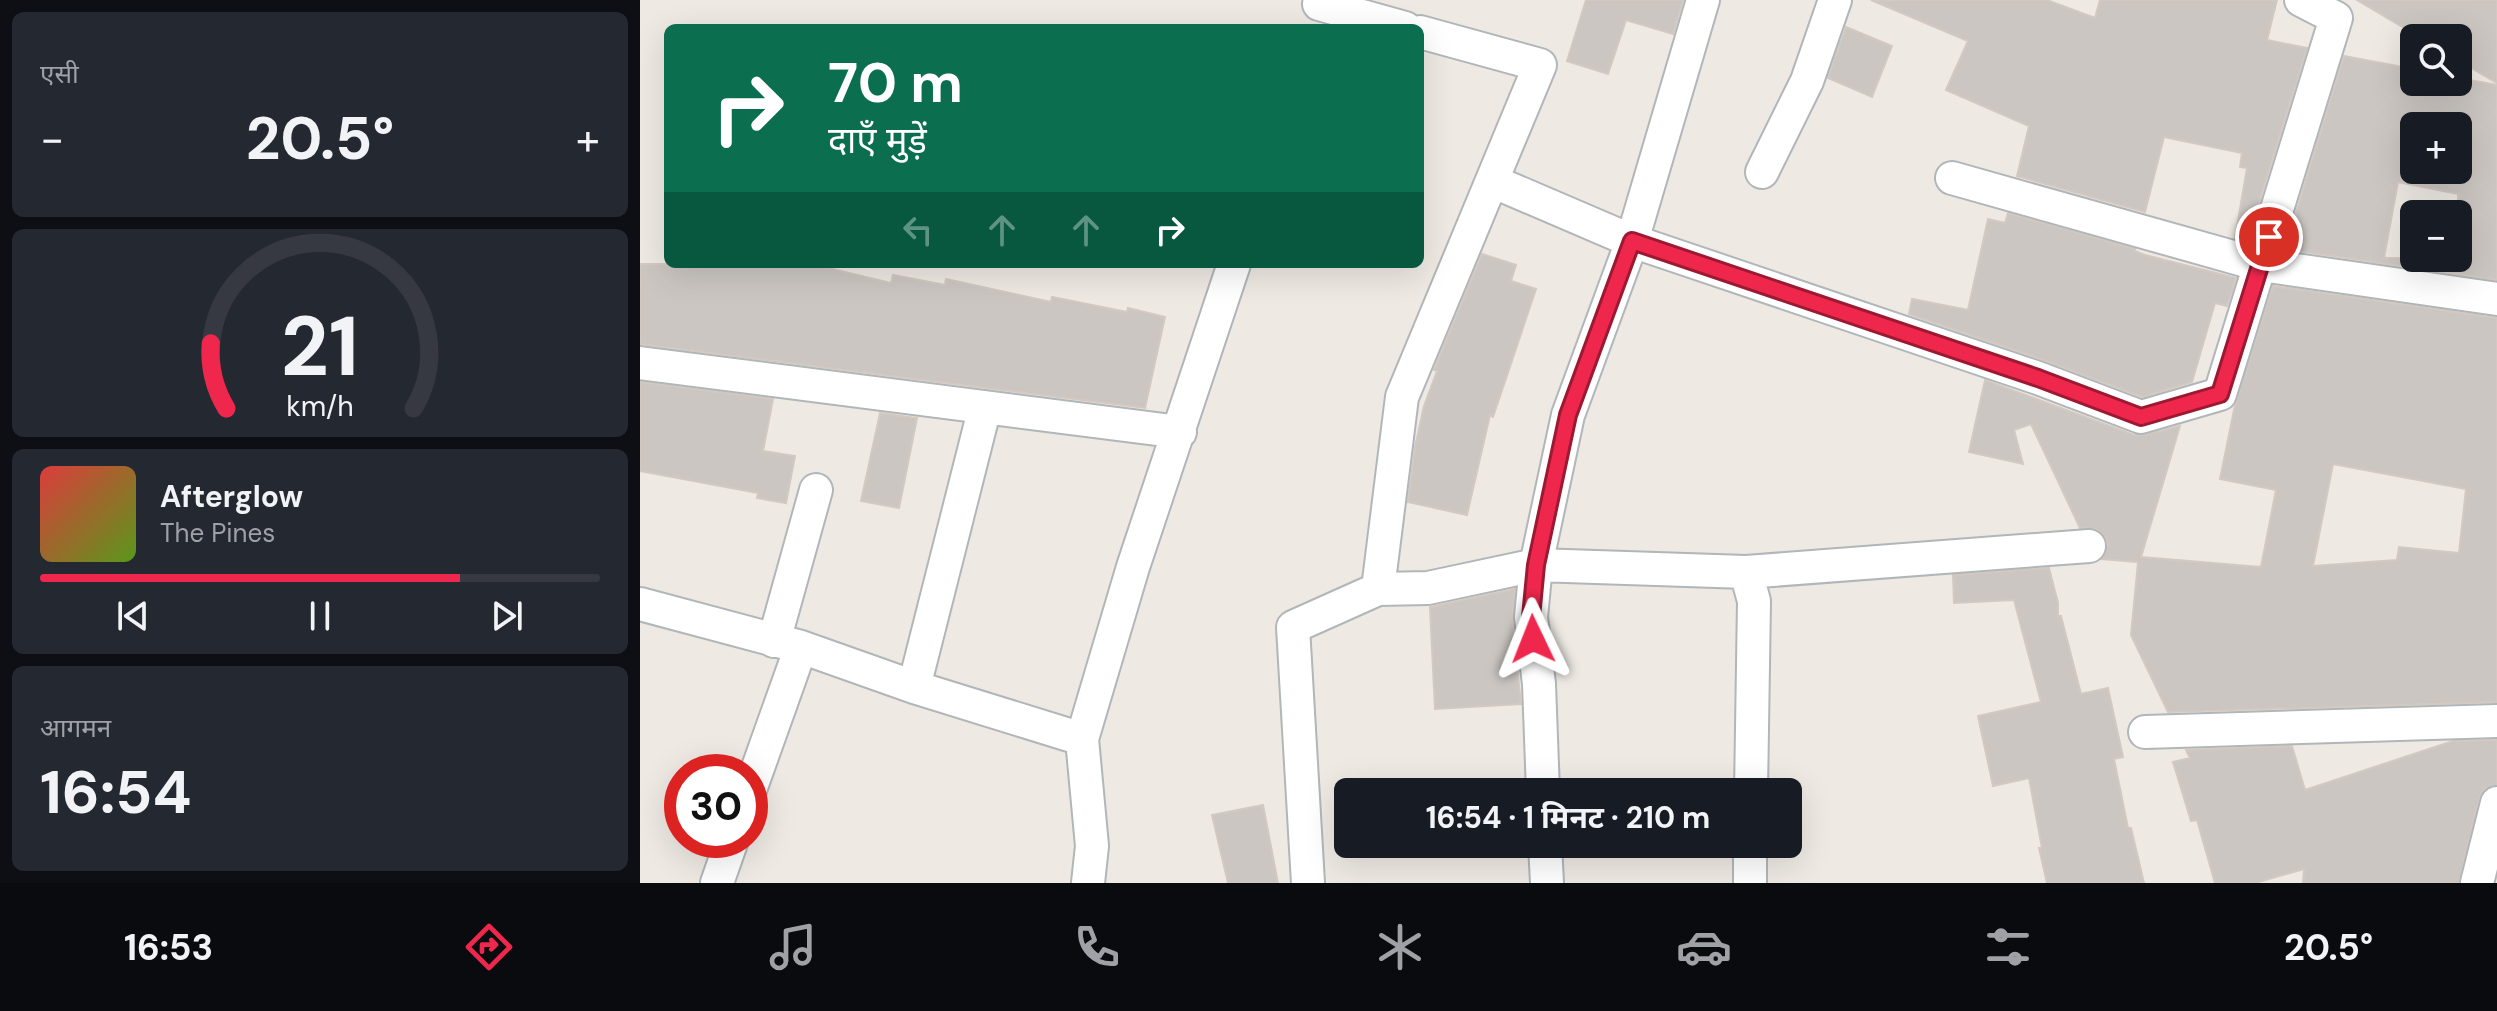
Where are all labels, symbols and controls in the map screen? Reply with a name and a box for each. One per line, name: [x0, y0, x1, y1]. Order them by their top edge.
map controls: [2400, 24, 2472, 272]
button: search: [2400, 24, 2472, 96]
text: 70 m: [828, 46, 963, 119]
icon: right: [696, 56, 800, 160]
text: एसी: [40, 57, 79, 91]
text: 20.5°: [246, 99, 394, 178]
text: −: [40, 110, 64, 168]
text: +: [576, 110, 600, 168]
button: +: [2400, 112, 2472, 184]
text: दाएँ मुड़ें: [828, 117, 927, 164]
button: −: [2400, 200, 2472, 272]
pin: [2235, 203, 2303, 271]
icon: left: [896, 208, 940, 252]
icon: ahead: [980, 208, 1024, 252]
icon: ahead: [1064, 208, 1108, 252]
icon: right: [1148, 208, 1192, 252]
icon: arrive: [2247, 215, 2291, 259]
text: 21: [281, 292, 359, 401]
text: km/h: [286, 388, 354, 425]
text: Afterglow: [160, 477, 303, 516]
text: The Pines: [160, 516, 275, 550]
icon: previous: [111, 594, 155, 638]
icon: pause: [298, 594, 342, 638]
icon: next: [485, 594, 529, 638]
position arrow: [1491, 597, 1575, 681]
text: आगमन: [40, 711, 111, 745]
text: 16:54: [40, 753, 191, 832]
speed limit sign: 30: [664, 754, 768, 858]
text: 16:54 · 1 मिनट · 210 m: [1426, 798, 1710, 837]
icon: directions: [461, 919, 517, 975]
icon: music: [765, 919, 821, 975]
icon: phone: [1069, 919, 1125, 975]
icon: climate: [1372, 919, 1428, 975]
icon: car: [1676, 919, 1732, 975]
icon: filters: [1980, 919, 2036, 975]
text: 16:53: [124, 924, 213, 971]
text: 20.5°: [2284, 924, 2373, 971]

